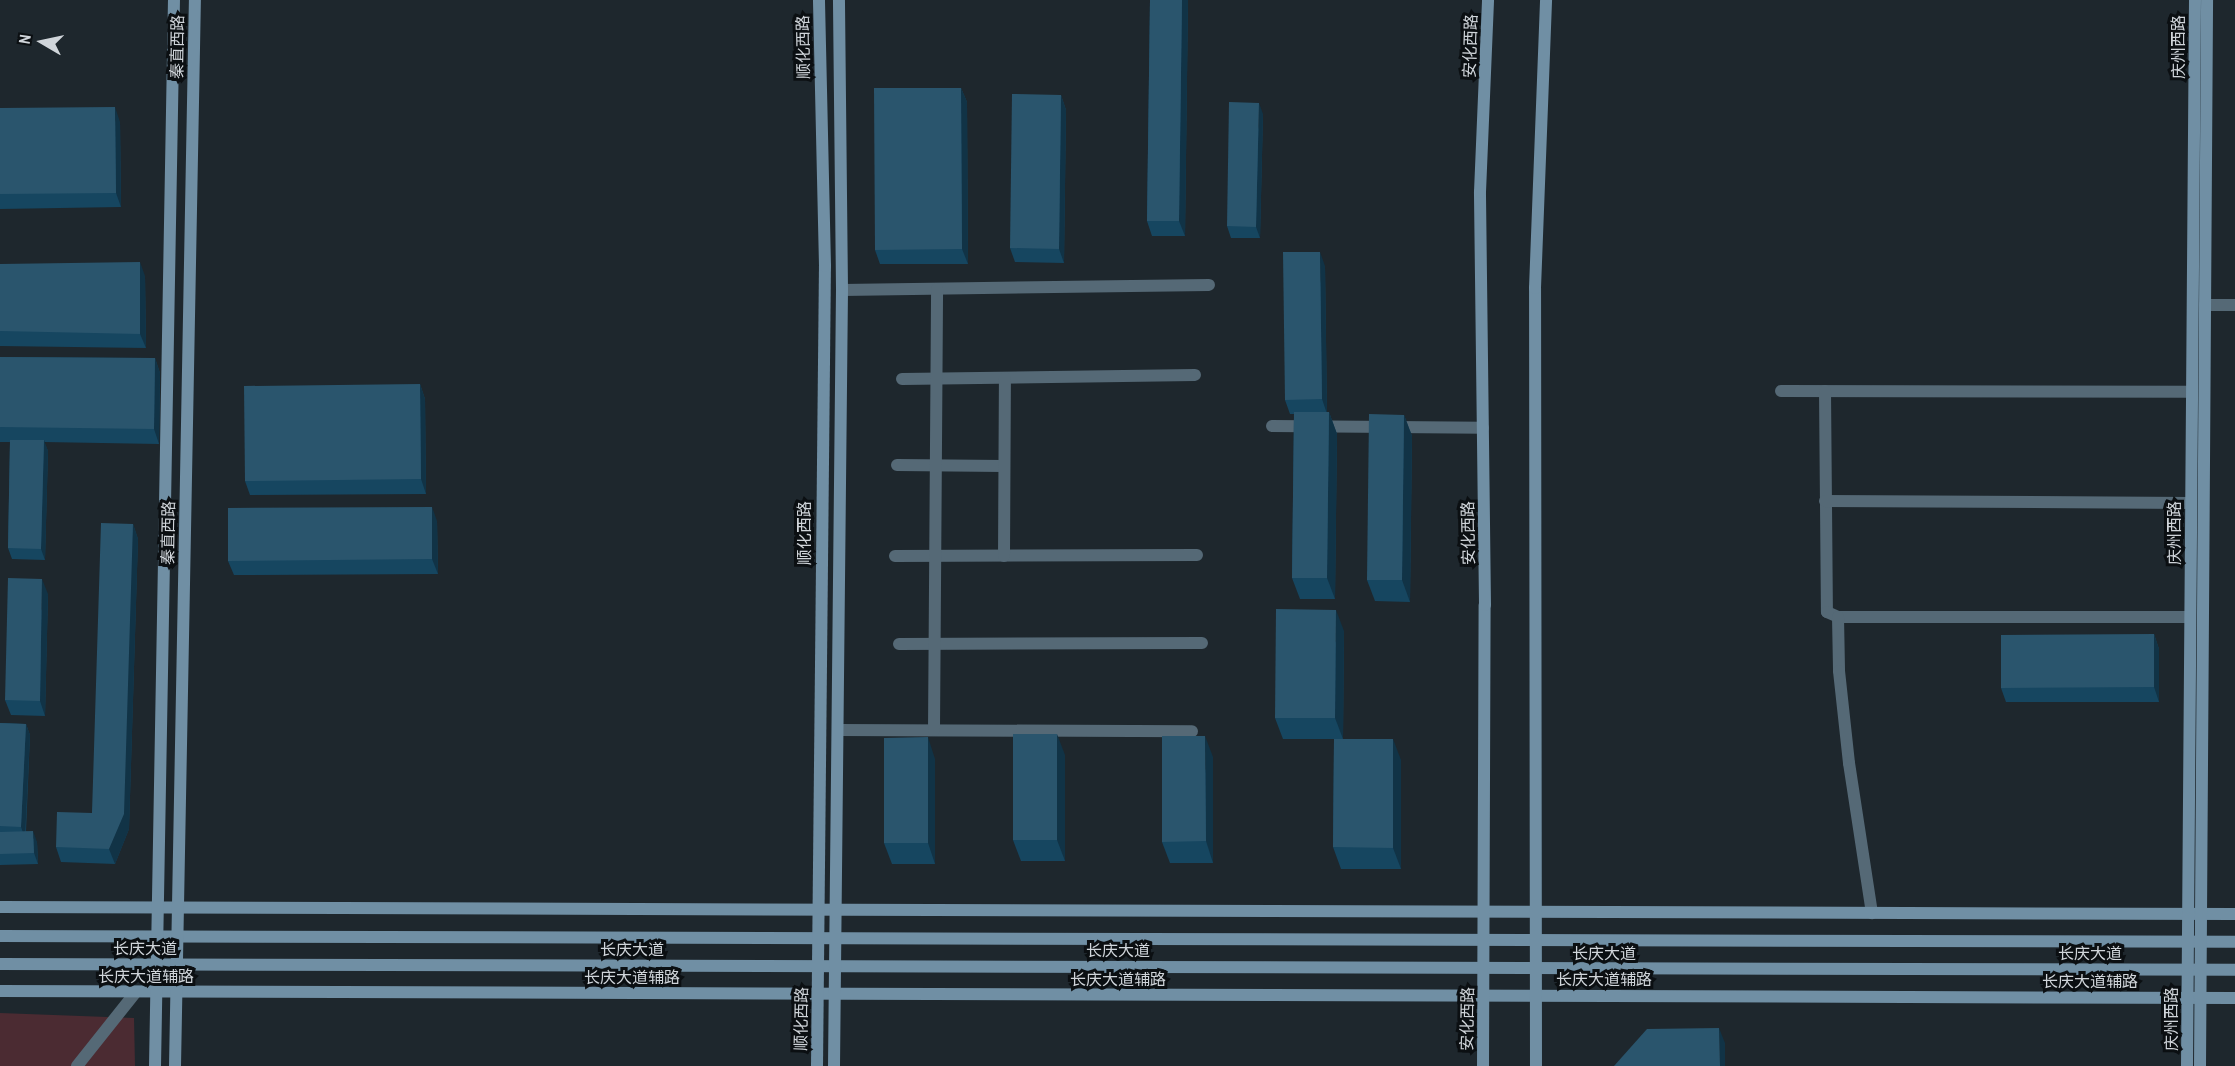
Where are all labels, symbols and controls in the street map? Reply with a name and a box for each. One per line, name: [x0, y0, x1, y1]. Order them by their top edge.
north arrow: [12, 12, 72, 72]
street label: 安化西路: [1459, 14, 1481, 78]
street label: 秦直西路: [167, 15, 187, 79]
street label: 顺化西路: [793, 15, 813, 79]
street label: 庆州西路: [2168, 15, 2188, 79]
text: N: [13, 33, 36, 46]
street label: 秦直西路: [158, 501, 178, 565]
street label: 顺化西路: [794, 501, 814, 565]
street label: 安化西路: [1458, 501, 1478, 565]
street label: 庆州西路: [2164, 501, 2184, 565]
street label: 长庆大道: [113, 938, 177, 958]
street label: 长庆大道: [600, 939, 664, 959]
street label: 长庆大道: [1086, 940, 1150, 960]
street label: 长庆大道: [1572, 943, 1636, 963]
street label: 长庆大道: [2058, 943, 2122, 963]
street label: 长庆大道辅路: [98, 966, 194, 986]
street label: 长庆大道辅路: [584, 967, 680, 987]
street label: 长庆大道辅路: [1070, 969, 1166, 989]
street label: 长庆大道辅路: [1556, 969, 1652, 989]
street label: 长庆大道辅路: [2042, 971, 2138, 991]
street label: 顺化西路: [791, 987, 811, 1051]
street label: 安化西路: [1457, 987, 1477, 1051]
street label: 庆州西路: [2161, 987, 2181, 1051]

